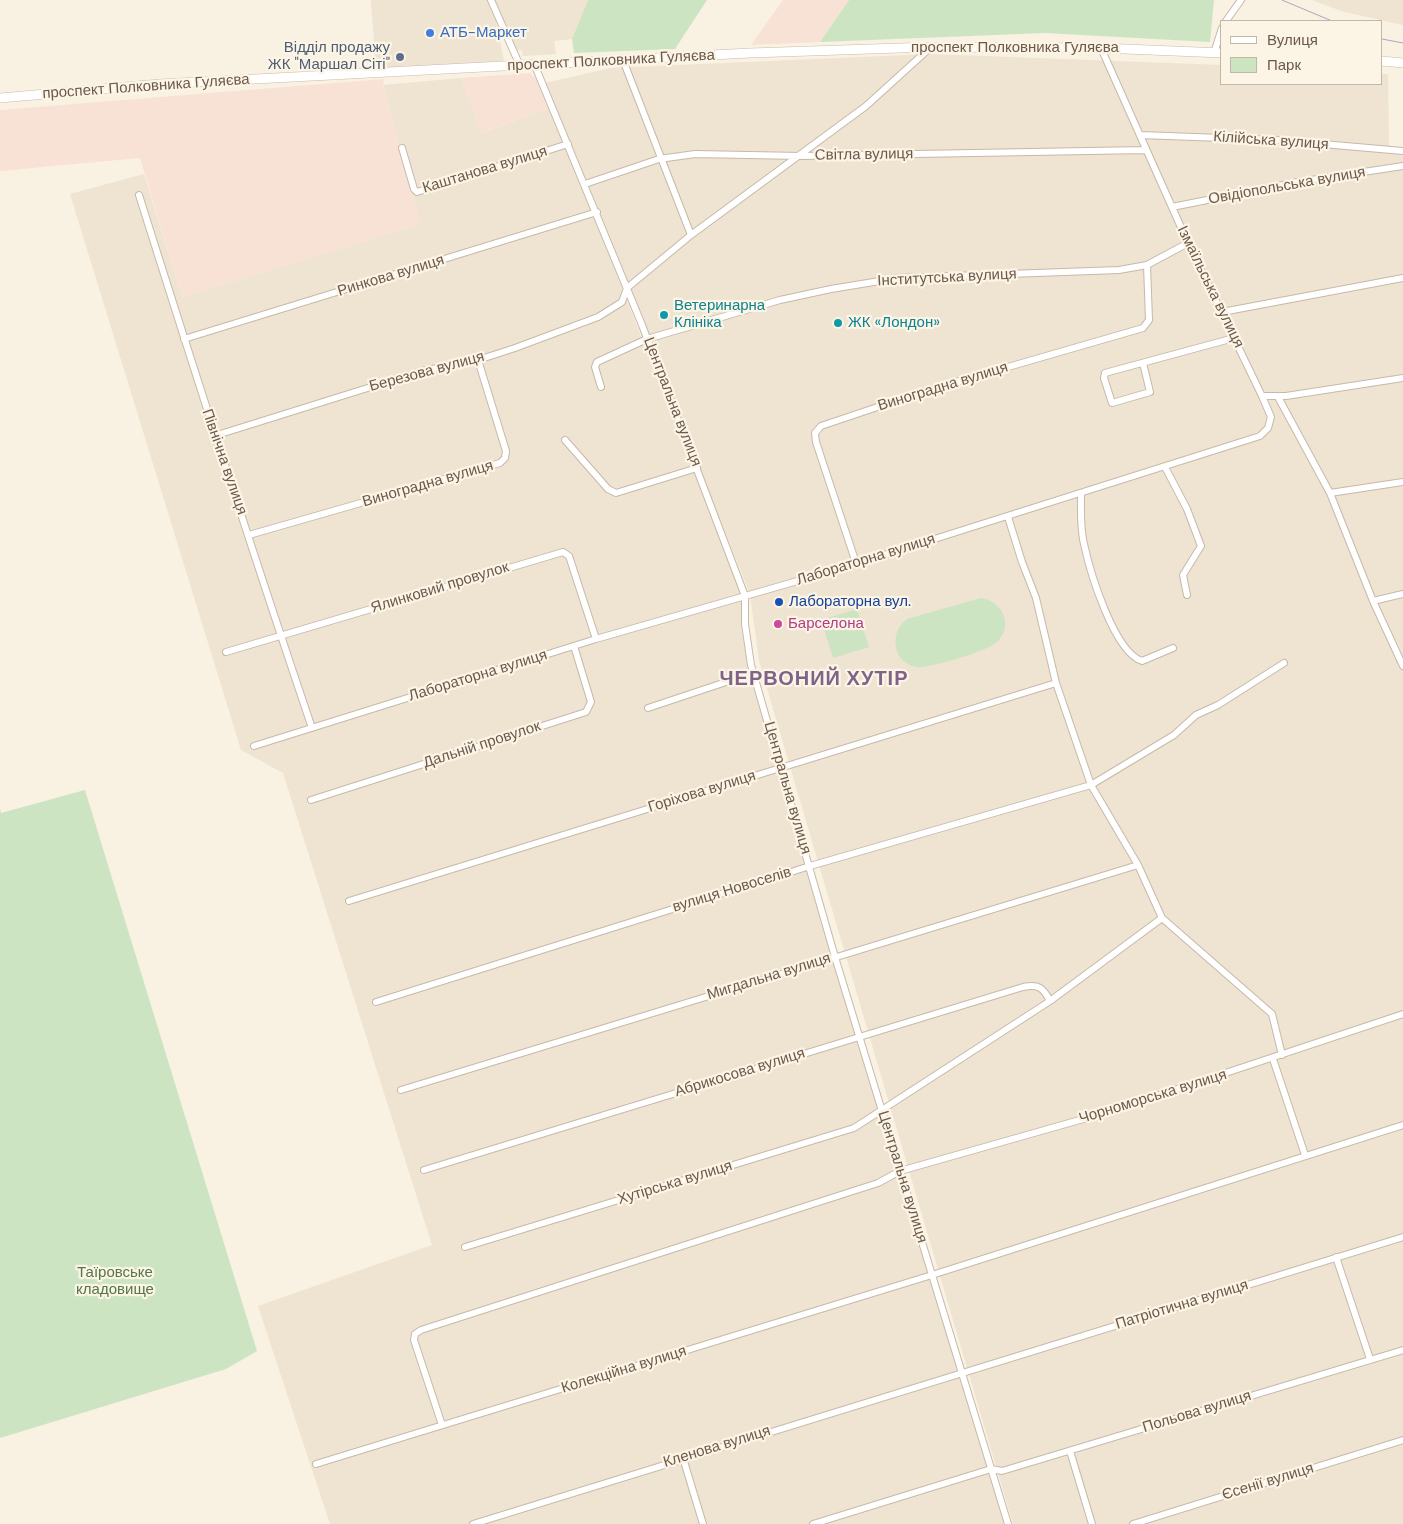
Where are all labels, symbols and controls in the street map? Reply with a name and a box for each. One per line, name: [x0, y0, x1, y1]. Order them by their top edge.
legend: [1220, 20, 1383, 85]
place label: АТБ-Маркет: [440, 24, 527, 42]
marker: АТБ-Маркет: [424, 27, 436, 39]
text: Вулиця: [1267, 30, 1318, 50]
place label: Відділ продажу ЖК "Маршал Сіті": [268, 39, 390, 74]
street label: проспект Полковника Гуляєва: [911, 39, 1119, 57]
street label: проспект Полковника Гуляєва: [507, 47, 715, 75]
marker: Відділ продажу ЖК "Маршал Сіті": [394, 51, 406, 63]
text: Парк: [1267, 55, 1301, 75]
street label: проспект Полковника Гуляєва: [42, 71, 250, 103]
street label: Кілійська вулиця: [1213, 128, 1329, 154]
street label: Каштанова вулиця: [420, 142, 550, 198]
street label: Світла вулиця: [815, 145, 913, 165]
street label: Овідіопольська вулиця: [1207, 163, 1367, 209]
street label: Ізмаїльська вулиця: [1173, 223, 1247, 351]
street label: Ринкова вулиця: [336, 251, 446, 301]
street label: Інститутська вулиця: [877, 265, 1017, 291]
place label: Ветеринарна Клініка: [674, 297, 765, 332]
marker: Ветеринарна Клініка: [658, 309, 670, 321]
place label: ЖК «Лондон»: [848, 314, 940, 332]
marker: ЖК «Лондон»: [832, 317, 844, 329]
street label: Центральна вулиця: [639, 335, 705, 469]
street label: Березова вулиця: [367, 348, 487, 396]
street label: Виноградна вулиця: [876, 359, 1010, 415]
street label: Північна вулиця: [197, 407, 251, 517]
street label: Виноградна вулиця: [361, 457, 495, 511]
street label: Лабораторна вулиця: [794, 530, 938, 590]
street label: Ялинковий провулок: [369, 558, 511, 618]
place label: Лабораторна вул.: [789, 593, 911, 611]
marker: Лабораторна вул.: [773, 596, 785, 608]
place label: Барселона: [788, 615, 864, 633]
marker: Барселона: [772, 618, 784, 630]
street label: Лабораторна вулиця: [406, 646, 550, 706]
district label: ЧЕРВОНИЙ ХУТІР: [718, 668, 910, 692]
street label: Дальній провулок: [421, 718, 543, 772]
street label: Центральна вулиця: [759, 720, 815, 856]
street label: Горіхова вулиця: [646, 767, 758, 817]
street label: вулиця Новоселів: [670, 863, 794, 917]
street label: Мигдальна вулиця: [705, 950, 833, 1004]
street label: Абрикосова вулиця: [673, 1045, 807, 1101]
street label: Чорноморська вулиця: [1077, 1066, 1229, 1128]
street label: Центральна вулиця: [873, 1109, 931, 1245]
street label: Хутірська вулиця: [616, 1157, 734, 1209]
park label: Таїровське кладовище: [76, 1264, 154, 1299]
street label: Патріотична вулиця: [1114, 1276, 1250, 1334]
street label: Колекційна вулиця: [559, 1342, 689, 1398]
street label: Польова вулиця: [1141, 1387, 1253, 1437]
street label: Кленова вулиця: [661, 1422, 773, 1472]
street label: Єсенії вулиця: [1220, 1459, 1316, 1505]

